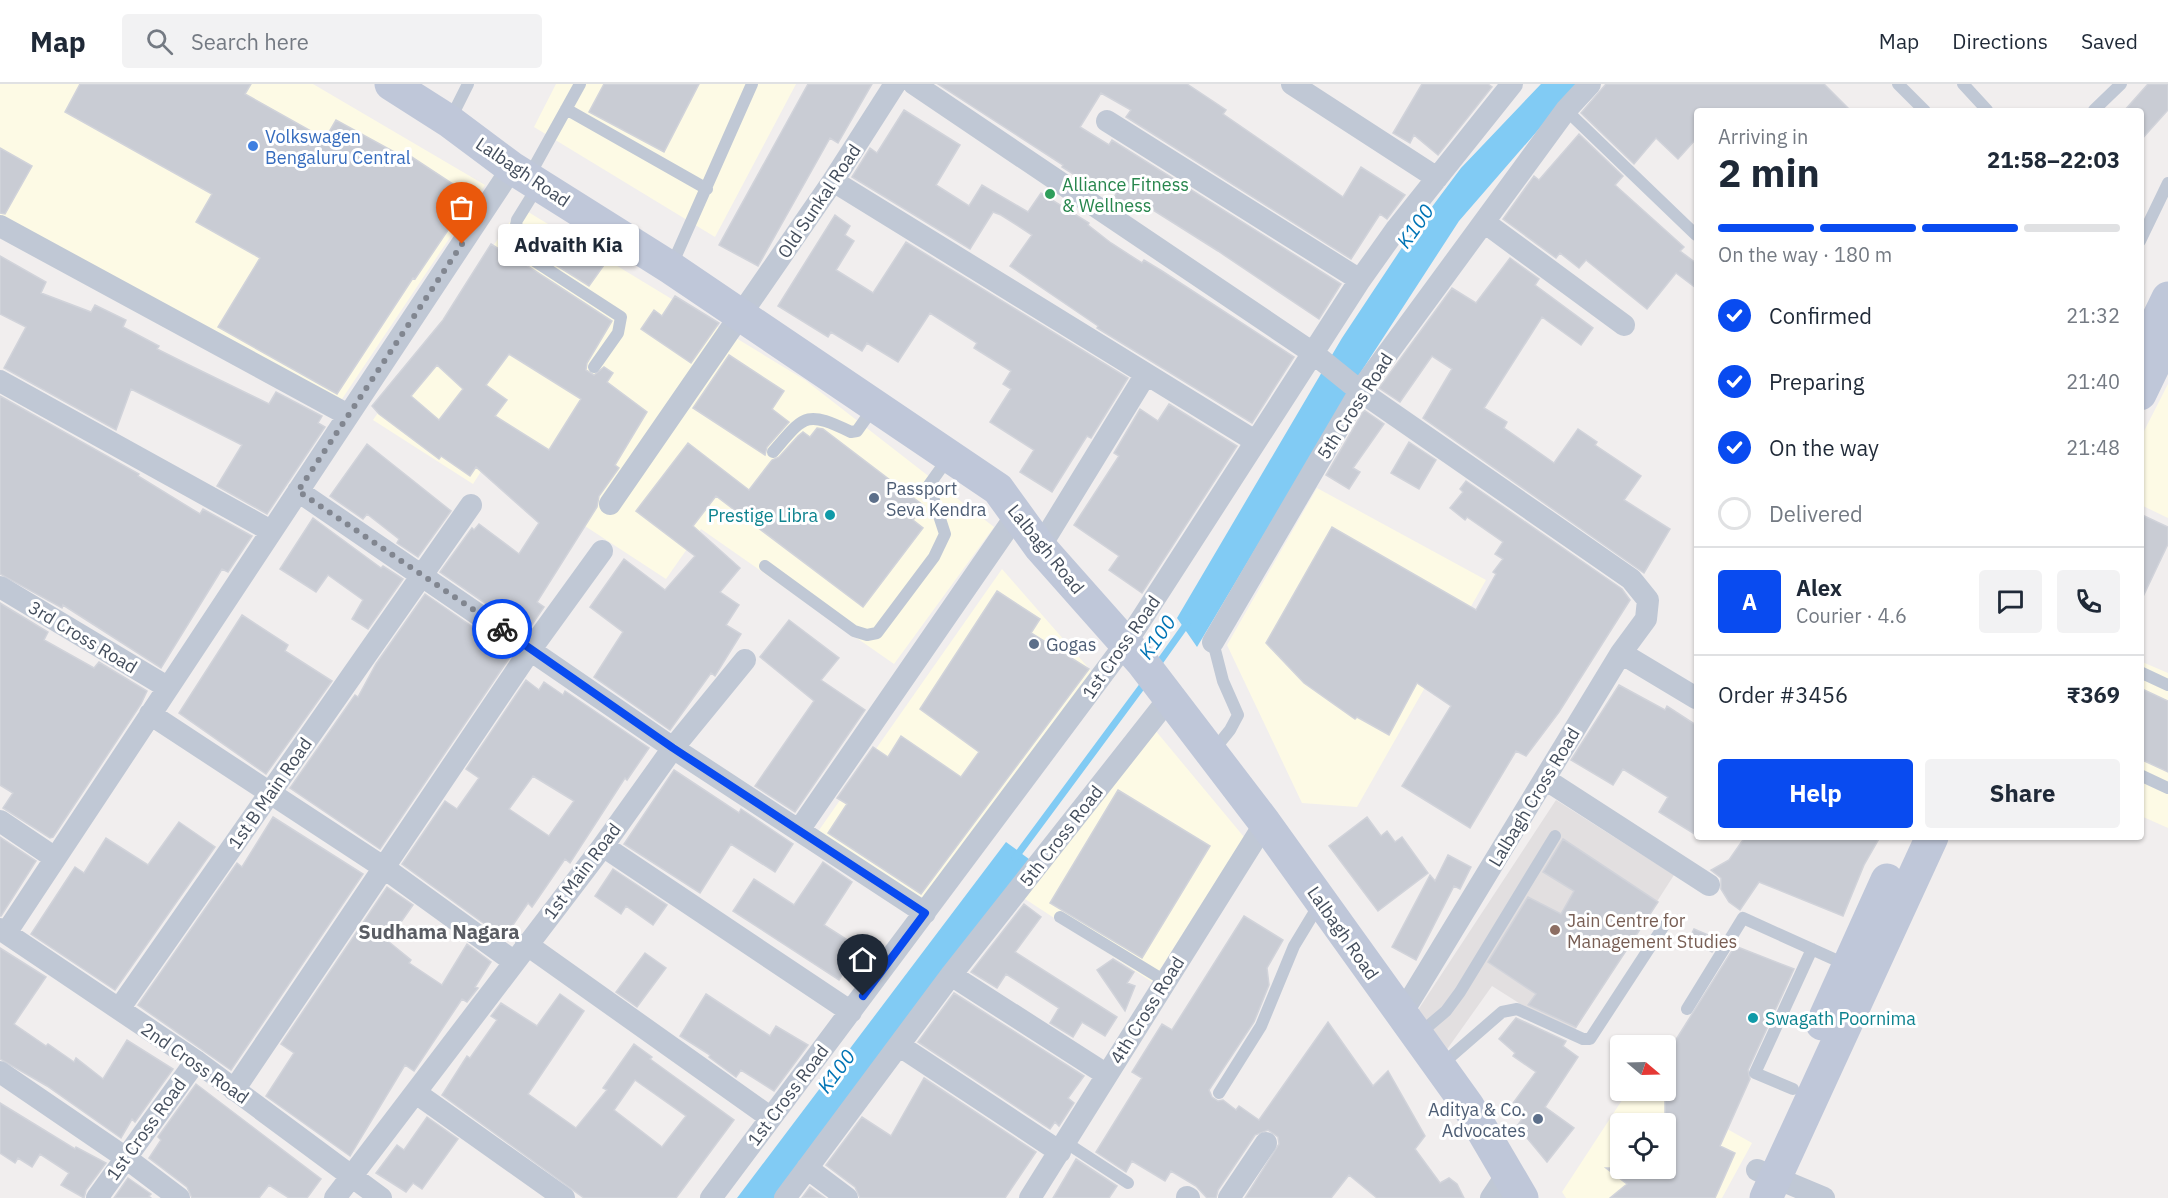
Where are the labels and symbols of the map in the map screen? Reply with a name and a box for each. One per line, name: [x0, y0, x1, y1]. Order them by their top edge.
place label: Volkswagen Bengaluru Central: [265, 125, 411, 169]
street label: Lalbagh Road: [471, 132, 575, 212]
marker: Volkswagen Bengaluru Central: [246, 139, 260, 153]
street label: Old Sunkal Road: [772, 140, 866, 262]
place label: Alliance Fitness & Wellness: [1062, 173, 1189, 217]
pin: [436, 182, 487, 244]
marker: Alliance Fitness & Wellness: [1043, 187, 1057, 201]
water label: K100: [1390, 198, 1440, 254]
callout: Advaith Kia: [498, 223, 639, 265]
street label: 5th Cross Road: [1312, 348, 1398, 464]
place label: Passport Seva Kendra: [886, 477, 987, 521]
marker: Passport Seva Kendra: [867, 491, 881, 505]
street label: Lalbagh Road: [1003, 499, 1089, 599]
place label: Prestige Libra: [708, 504, 818, 527]
marker: Prestige Libra: [823, 508, 837, 522]
street label: 1st Cross Road: [1077, 591, 1165, 703]
street label: 3rd Cross Road: [24, 596, 142, 678]
courier: [472, 599, 532, 659]
water label: K100: [1132, 609, 1182, 665]
place label: Gogas: [1046, 633, 1096, 656]
marker: Gogas: [1027, 637, 1041, 651]
street label: Lalbagh Cross Road: [1483, 723, 1585, 871]
street label: 1st B Main Road: [223, 733, 317, 853]
street label: 5th Cross Road: [1014, 781, 1108, 891]
street label: 1st Main Road: [538, 818, 626, 924]
street label: Lalbagh Road: [1302, 882, 1384, 984]
place label: Jain Centre for Management Studies: [1567, 909, 1737, 953]
district label: Sudhama Nagara: [358, 918, 520, 945]
marker: Jain Centre for Management Studies: [1548, 923, 1562, 937]
pin: [837, 934, 888, 996]
street label: 4th Cross Road: [1105, 952, 1189, 1068]
place label: Swagath Poornima: [1765, 1007, 1916, 1030]
marker: Swagath Poornima: [1746, 1011, 1760, 1025]
street label: 2nd Cross Road: [137, 1017, 253, 1109]
north arrow: [1610, 1035, 1676, 1101]
street label: 1st Cross Road: [742, 1040, 834, 1150]
water label: K100: [811, 1044, 861, 1098]
street label: 1st Cross Road: [101, 1073, 191, 1185]
place label: Aditya & Co. Advocates: [1428, 1098, 1526, 1142]
marker: Aditya & Co. Advocates: [1531, 1112, 1545, 1126]

